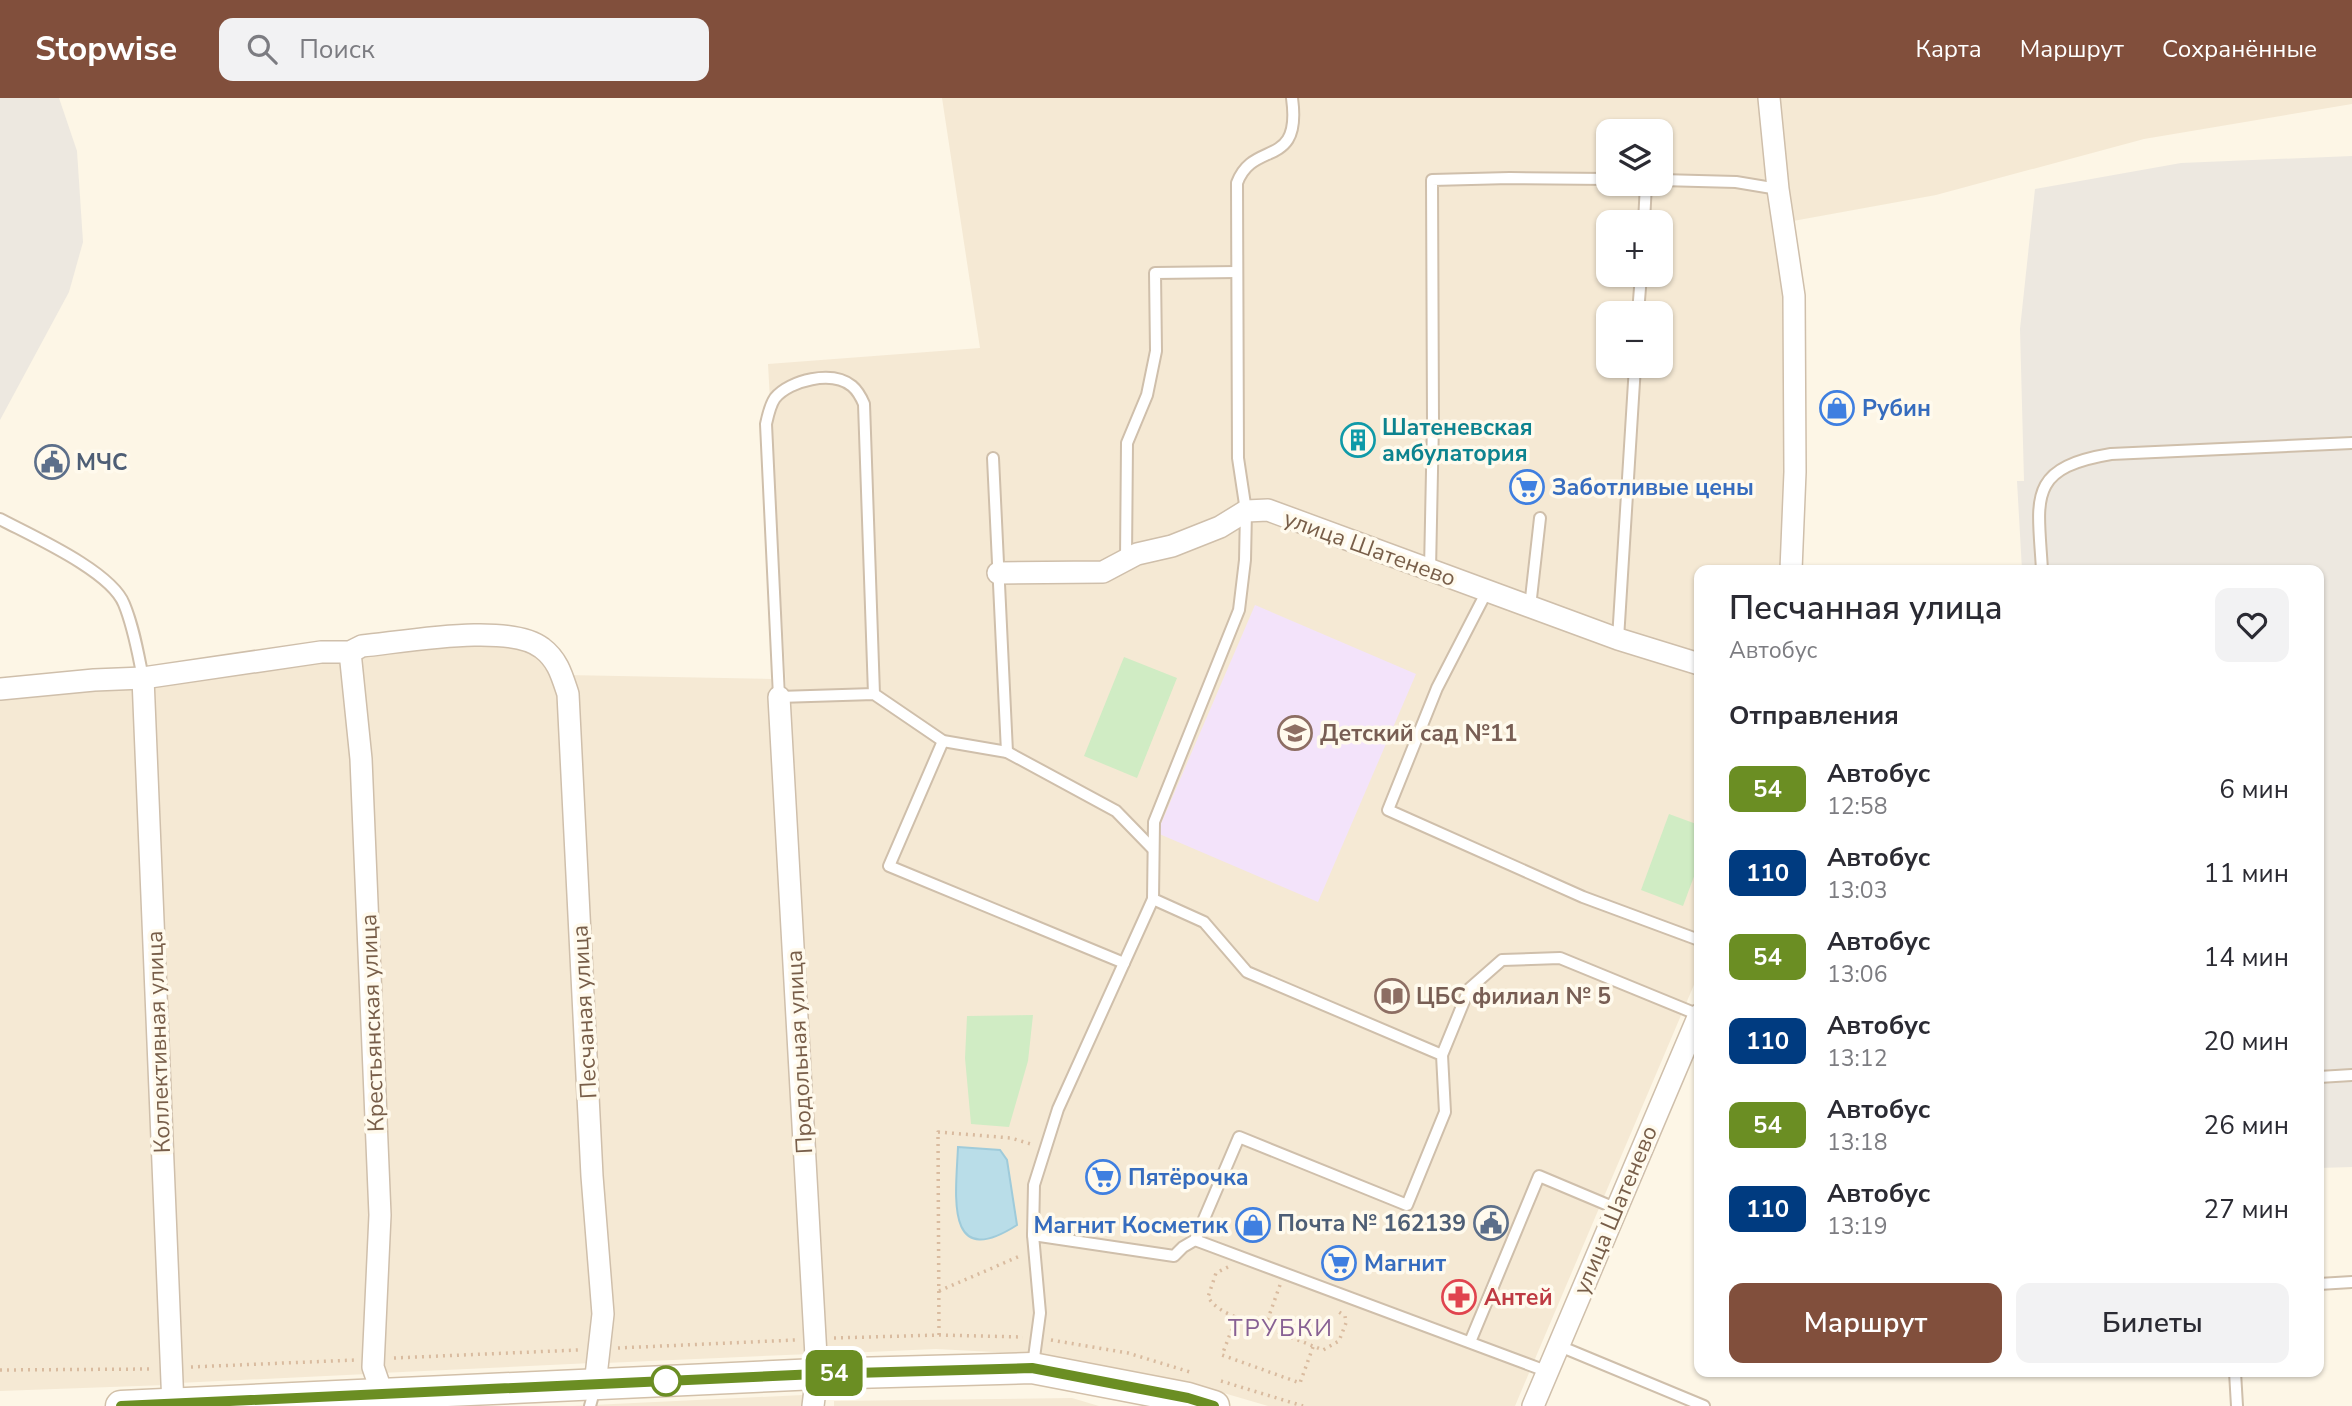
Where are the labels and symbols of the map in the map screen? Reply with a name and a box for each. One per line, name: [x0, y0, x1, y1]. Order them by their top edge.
shop icon: Рубин: [1818, 389, 1856, 427]
place label: Рубин: [1862, 393, 1931, 424]
place label: Шатеневская амбулатория: [1382, 412, 1533, 469]
building icon: Шатеневская амбулатория: [1339, 421, 1377, 459]
public building icon: МЧС: [33, 443, 71, 481]
place label: МЧС: [76, 447, 128, 478]
supermarket icon: Заботливые цены: [1508, 468, 1546, 506]
place label: Заботливые цены: [1552, 472, 1754, 503]
street label: улица Шатенево: [1280, 503, 1460, 594]
school or university icon: Детский сад №11: [1276, 714, 1314, 752]
place label: Детский сад №11: [1320, 718, 1517, 749]
street label: Крестьянская улица: [353, 913, 392, 1133]
street label: Песчаная улица: [564, 924, 605, 1100]
street label: Коллективная улица: [139, 930, 178, 1154]
street label: Продольная улица: [779, 949, 820, 1155]
library icon: ЦБС филиал № 5: [1373, 977, 1411, 1015]
place label: ЦБС филиал № 5: [1416, 981, 1611, 1012]
street label: улица Шатенево: [1566, 1121, 1665, 1300]
supermarket icon: Пятёрочка: [1084, 1158, 1122, 1196]
place label: Пятёрочка: [1128, 1162, 1249, 1193]
public building icon: Почта № 162139: [1472, 1204, 1510, 1242]
shop icon: Магнит Косметик: [1234, 1206, 1272, 1244]
place label: Почта № 162139: [1277, 1208, 1466, 1239]
place label: Магнит Косметик: [1033, 1210, 1228, 1241]
supermarket icon: Магнит: [1320, 1244, 1358, 1282]
place label: Магнит: [1364, 1248, 1446, 1279]
pharmacy icon: Антей: [1440, 1278, 1478, 1316]
place label: Антей: [1484, 1282, 1553, 1313]
district label: ТРУБКИ: [1228, 1312, 1334, 1344]
line badge: 54: [802, 1350, 866, 1396]
unlabelled marker: [651, 1366, 681, 1396]

